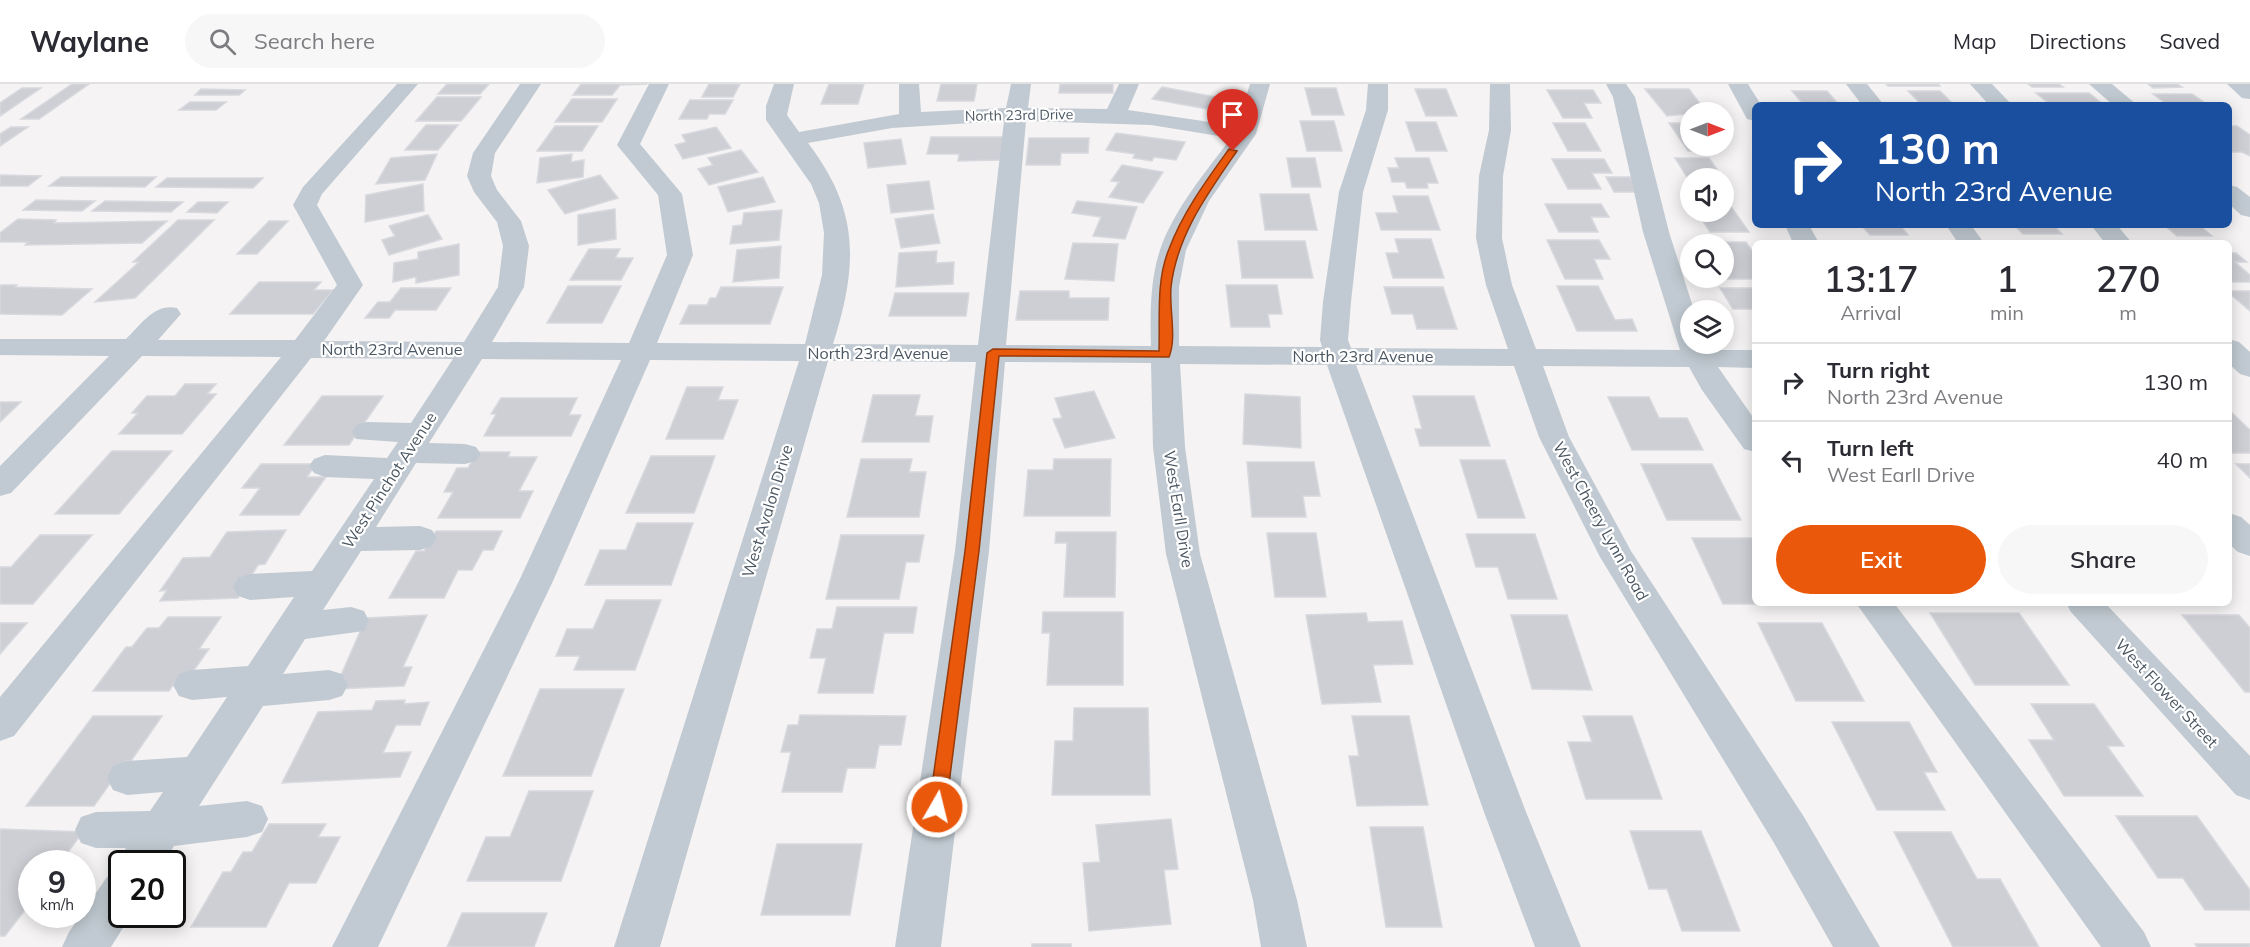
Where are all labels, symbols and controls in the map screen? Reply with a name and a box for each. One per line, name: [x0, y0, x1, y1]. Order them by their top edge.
search box: [185, 14, 605, 68]
text: Waylane: [30, 24, 149, 59]
icon: search: [206, 25, 239, 58]
text: Search here: [254, 27, 375, 55]
text: Map: [1953, 28, 1996, 54]
text: Directions: [2029, 28, 2126, 54]
text: Saved: [2159, 28, 2220, 54]
pin: [1207, 89, 1258, 151]
icon: arrive: [1216, 98, 1249, 131]
north arrow: [1680, 102, 1734, 156]
map controls: [1680, 102, 1734, 354]
street label: North 23rd Drive: [965, 105, 1073, 125]
text: 130 m: [1875, 122, 2000, 175]
icon: right: [1776, 126, 1854, 204]
button: sound: [1680, 168, 1734, 222]
text: North 23rd Avenue: [1875, 174, 2113, 208]
button: search: [1680, 234, 1734, 288]
text: 13:17: [1824, 256, 1918, 301]
text: 1: [1996, 256, 2018, 301]
text: 270: [2096, 256, 2160, 301]
button: layers: [1680, 300, 1734, 354]
text: Arrival: [1840, 300, 1902, 325]
text: min: [1990, 300, 2024, 325]
text: m: [2119, 300, 2137, 325]
street label: North 23rd Avenue: [322, 339, 462, 359]
street label: North 23rd Avenue: [808, 343, 948, 363]
street label: North 23rd Avenue: [1293, 346, 1433, 366]
text: Turn right: [1827, 356, 1930, 384]
icon: right: [1776, 366, 1809, 399]
text: 130 m: [2143, 368, 2208, 396]
text: North 23rd Avenue: [1827, 384, 2003, 409]
street label: West Pinchot Avenue: [337, 408, 441, 552]
text: Turn left: [1827, 434, 1914, 462]
street label: West Cheery Lynn Road: [1549, 438, 1653, 604]
street label: West Avalon Drive: [737, 442, 797, 580]
icon: left: [1776, 444, 1809, 477]
text: 40 m: [2157, 446, 2208, 474]
street label: West Earll Drive: [1160, 449, 1198, 569]
text: West Earll Drive: [1827, 462, 1975, 487]
button: Exit: [1776, 525, 1986, 594]
button: Share: [1998, 525, 2208, 594]
street label: West Flower Street: [2111, 634, 2223, 752]
position arrow: [905, 775, 969, 839]
speed limit sign: 20: [108, 850, 186, 928]
text: 9: [48, 863, 66, 901]
text: km/h: [40, 895, 74, 914]

